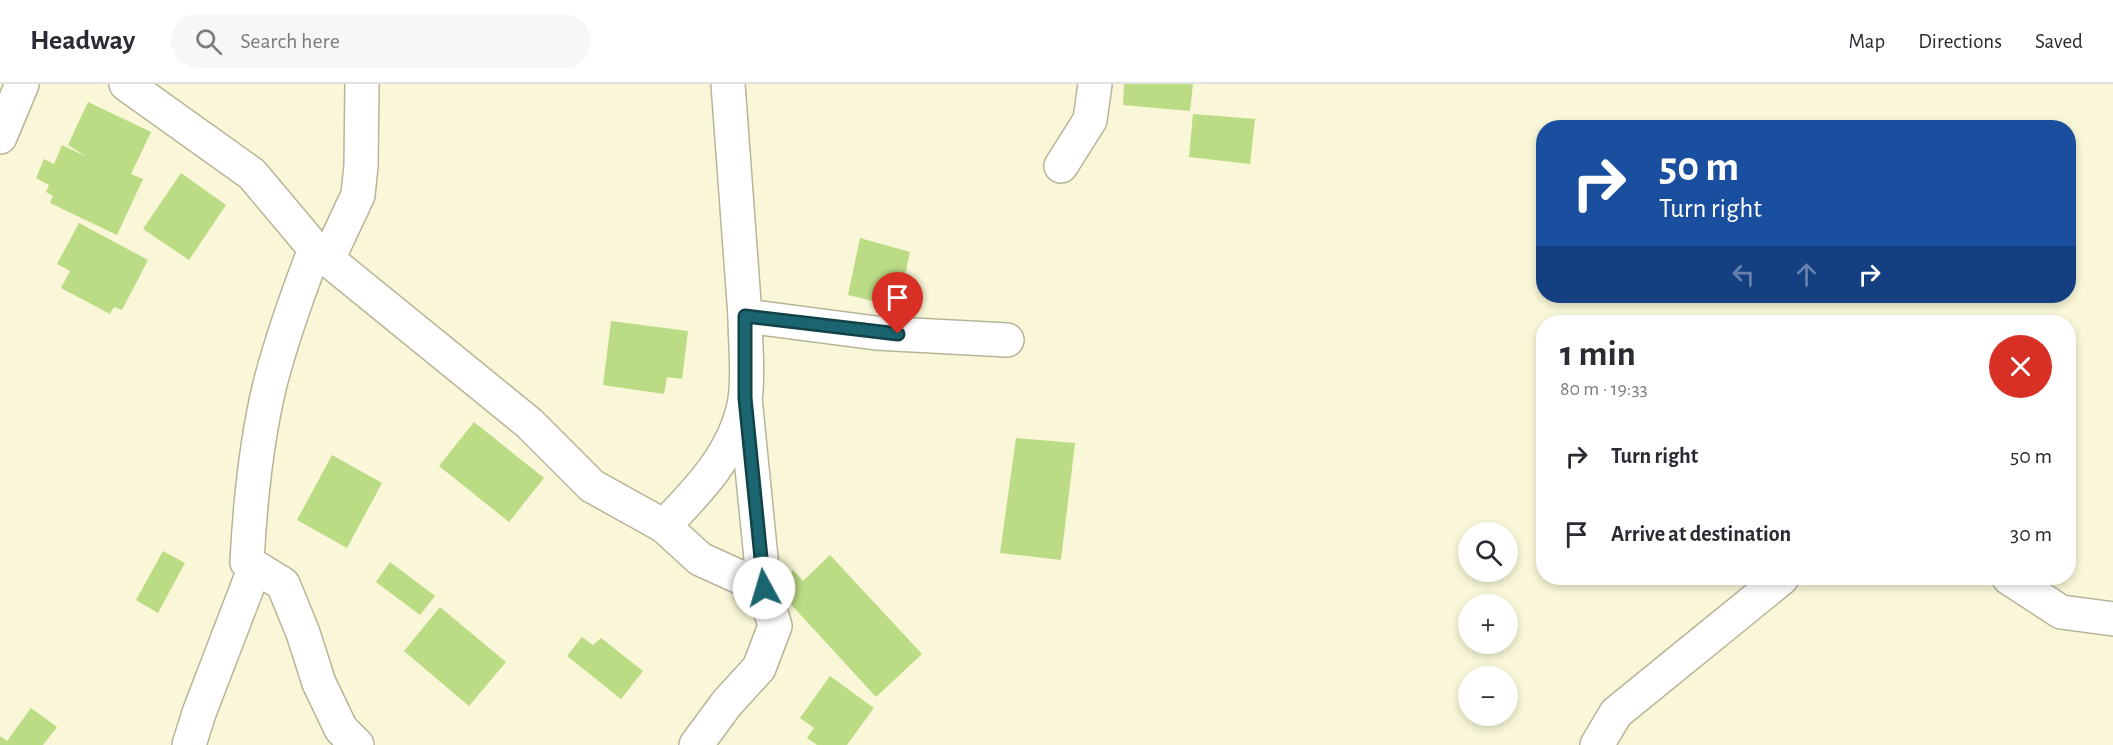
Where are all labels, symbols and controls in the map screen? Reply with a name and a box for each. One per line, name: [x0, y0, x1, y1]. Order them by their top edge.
search box: [171, 14, 591, 68]
icon: search: [192, 25, 225, 58]
text: Headway: [30, 27, 135, 55]
text: Search here: [240, 30, 340, 52]
text: Map: [1849, 31, 1885, 52]
text: Directions: [1918, 31, 2002, 52]
text: Saved: [2035, 31, 2083, 52]
icon: right: [1560, 144, 1638, 222]
text: 50 m: [1659, 146, 1739, 188]
text: Turn right: [1659, 195, 1762, 222]
icon: left: [1727, 258, 1760, 291]
icon: ahead: [1790, 258, 1823, 291]
icon: right: [1853, 258, 1886, 291]
pin: [872, 272, 923, 334]
icon: arrive: [881, 281, 914, 314]
button: close: [1989, 335, 2052, 398]
text: 1 min: [1560, 336, 1636, 372]
text: 80 m · 19:33: [1560, 379, 1648, 399]
icon: right: [1560, 440, 1593, 473]
text: Turn right: [1611, 445, 1698, 467]
text: 50 m: [2010, 445, 2052, 467]
icon: arrive: [1560, 518, 1593, 551]
map controls: [1458, 522, 1518, 726]
button: search: [1458, 522, 1518, 582]
text: Arrive at destination: [1611, 523, 1791, 545]
text: 30 m: [2010, 523, 2052, 545]
position arrow: [732, 556, 796, 620]
button: +: [1458, 594, 1518, 654]
button: −: [1458, 666, 1518, 726]

